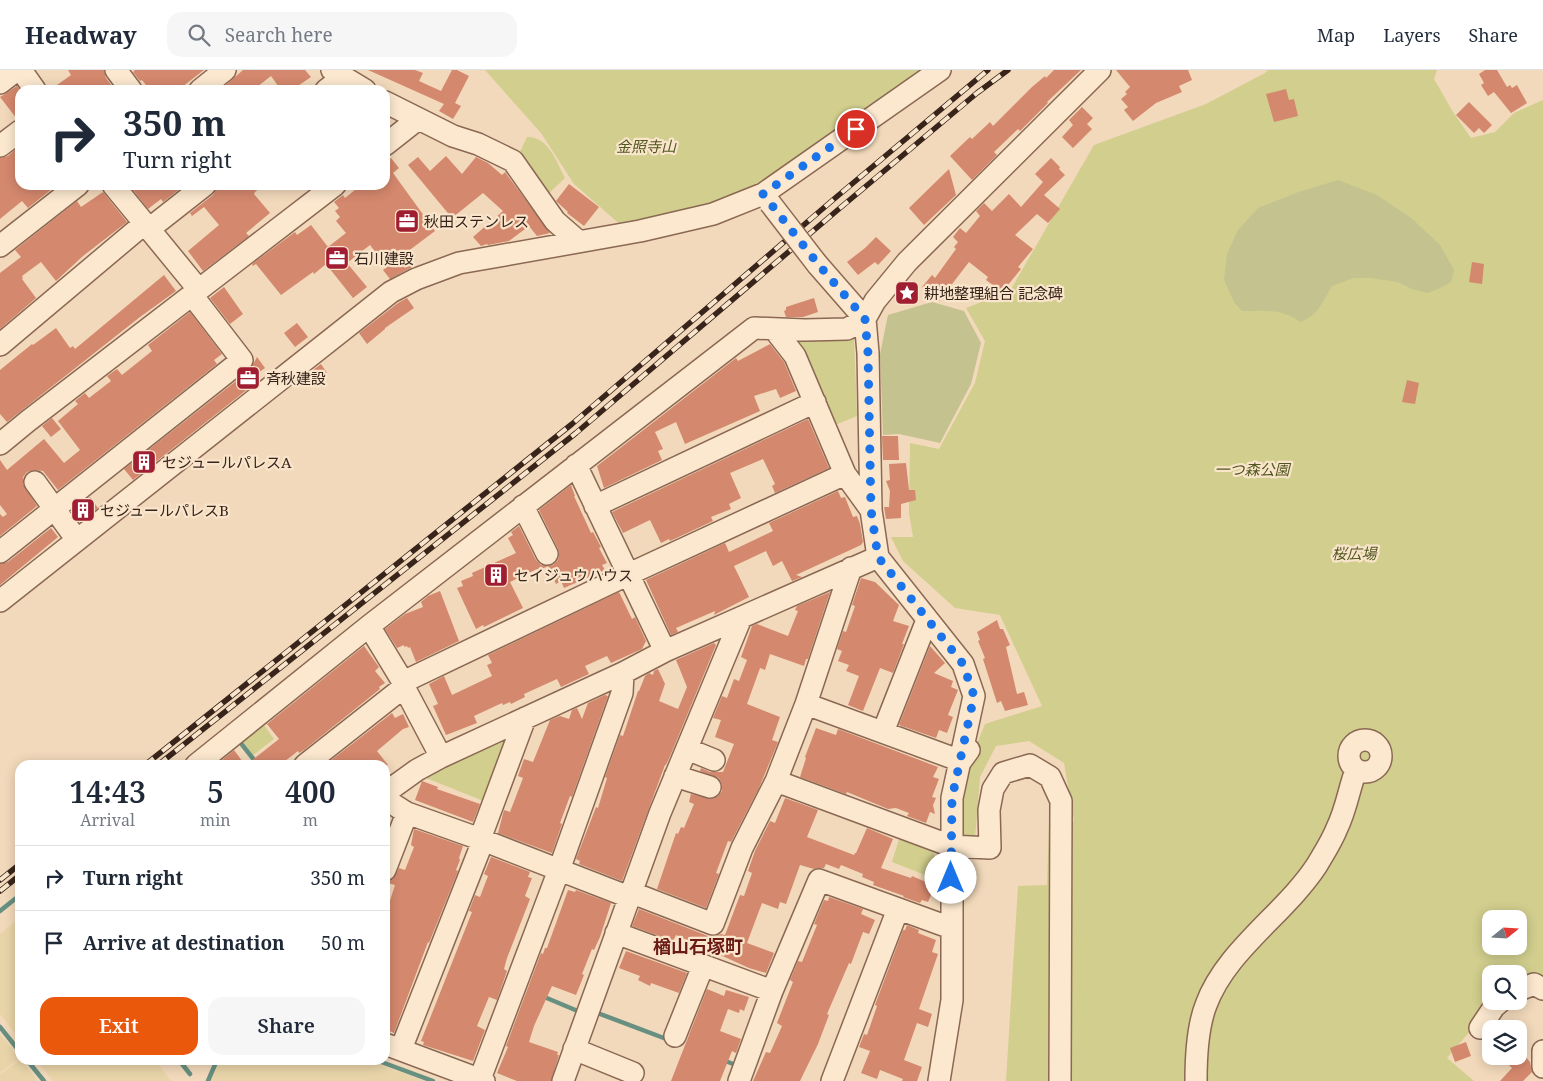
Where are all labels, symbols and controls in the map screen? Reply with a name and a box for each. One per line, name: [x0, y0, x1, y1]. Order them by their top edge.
search box: [167, 12, 517, 57]
text: Headway: [25, 18, 137, 51]
icon: search: [185, 21, 213, 49]
text: Search here: [225, 22, 333, 48]
text: Map: [1317, 23, 1355, 47]
text: Layers: [1383, 23, 1441, 47]
text: Share: [1469, 23, 1518, 47]
text: 350 m: [123, 99, 226, 146]
icon: right: [40, 105, 105, 170]
pin: [835, 108, 877, 150]
icon: arrive: [842, 115, 870, 143]
park label: 金照寺山: [616, 136, 677, 156]
text: Turn right: [123, 144, 232, 174]
office icon: 秋田ステンレス: [394, 208, 420, 234]
place label: 秋田ステンレス: [424, 211, 529, 231]
office icon: 石川建設: [324, 245, 350, 271]
place label: 石川建設: [354, 248, 414, 268]
place icon: 耕地整理組合 記念碑: [894, 280, 920, 306]
place label: 耕地整理組合 記念碑: [924, 283, 1063, 303]
office icon: 斉秋建設: [235, 365, 261, 391]
place label: 斉秋建設: [266, 368, 326, 388]
building icon: セジュールパレスA: [131, 449, 157, 475]
place label: セジュールパレスA: [162, 452, 292, 472]
park label: 一つ森公園: [1214, 459, 1291, 479]
building icon: セジュールパレスB: [70, 497, 96, 523]
place label: セジュールパレスB: [100, 500, 229, 520]
park label: 桜広場: [1331, 543, 1378, 563]
building icon: セイジュウハウス: [483, 562, 509, 588]
place label: セイジュウハウス: [514, 565, 633, 585]
text: 14:43: [69, 771, 146, 812]
text: 5: [207, 771, 224, 812]
text: 400: [285, 771, 336, 812]
text: Arrival: [80, 809, 135, 831]
text: min: [200, 809, 231, 831]
text: m: [303, 809, 318, 831]
position arrow: [924, 851, 976, 903]
icon: right: [40, 864, 68, 892]
text: Turn right: [83, 865, 183, 891]
text: 350 m: [310, 865, 365, 891]
north arrow: [1482, 910, 1528, 955]
map controls: [1482, 910, 1527, 1065]
icon: arrive: [40, 929, 68, 957]
text: Arrive at destination: [83, 930, 285, 956]
text: 50 m: [321, 930, 365, 956]
district label: 楢山石塚町: [653, 934, 743, 958]
button: search: [1482, 965, 1527, 1010]
button: Exit: [40, 997, 198, 1055]
button: Share: [208, 997, 365, 1055]
button: layers: [1482, 1020, 1527, 1065]

